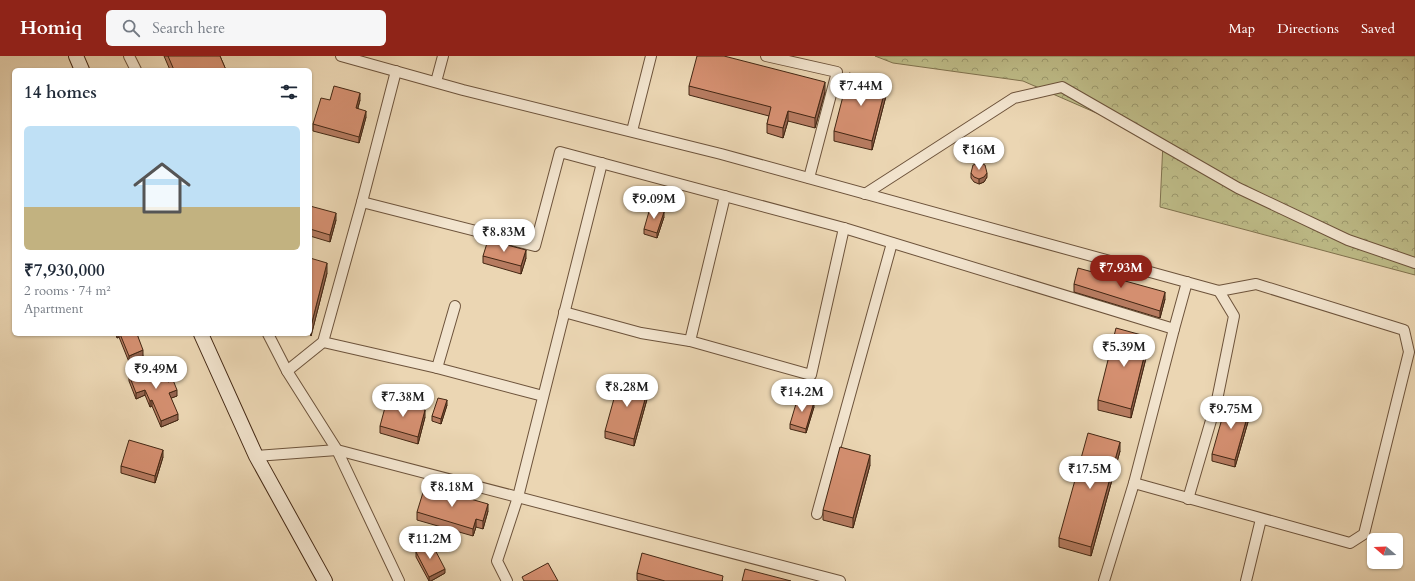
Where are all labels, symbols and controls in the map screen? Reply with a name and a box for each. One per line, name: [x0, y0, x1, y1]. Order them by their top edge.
search box: [106, 10, 386, 46]
text: Homiq: [20, 15, 82, 41]
icon: search: [120, 17, 142, 39]
text: Search here: [152, 18, 225, 38]
text: Map: [1229, 19, 1255, 38]
text: Directions: [1277, 19, 1339, 38]
text: Saved: [1361, 19, 1395, 38]
pin: ₹7.44M: [828, 73, 894, 107]
text: ₹7.44M: [839, 77, 883, 95]
text: 14 homes: [24, 81, 97, 104]
icon: filters: [278, 81, 300, 103]
pin: ₹16M: [955, 137, 1003, 171]
text: ₹16M: [962, 141, 996, 159]
icon: home: [126, 152, 198, 224]
pin: ₹9.09M: [621, 186, 687, 220]
text: ₹9.09M: [632, 190, 676, 208]
pin: ₹8.83M: [471, 219, 537, 253]
text: ₹8.83M: [482, 223, 526, 241]
pin: ₹7.93M: [1088, 255, 1154, 289]
text: ₹7,930,000: [24, 259, 105, 282]
text: ₹7.93M: [1099, 259, 1143, 277]
text: 2 rooms · 74 m²: [24, 282, 111, 300]
text: Apartment: [24, 300, 83, 318]
pin: ₹5.39M: [1091, 334, 1157, 368]
text: ₹5.39M: [1102, 338, 1146, 356]
pin: ₹9.49M: [123, 356, 189, 390]
text: ₹9.49M: [134, 360, 178, 378]
pin: ₹8.28M: [594, 374, 660, 408]
text: ₹8.28M: [605, 378, 649, 396]
pin: ₹14.2M: [769, 379, 835, 413]
text: ₹14.2M: [780, 383, 824, 401]
pin: ₹7.38M: [370, 384, 436, 418]
text: ₹7.38M: [381, 388, 425, 406]
pin: ₹9.75M: [1198, 396, 1264, 430]
text: ₹9.75M: [1209, 400, 1253, 418]
pin: ₹17.5M: [1057, 456, 1123, 490]
text: ₹17.5M: [1068, 460, 1112, 478]
pin: ₹8.18M: [419, 474, 485, 508]
text: ₹8.18M: [430, 478, 474, 496]
pin: ₹11.2M: [397, 526, 463, 560]
text: ₹11.2M: [408, 530, 452, 548]
north arrow: [1367, 533, 1403, 569]
map controls: [1367, 533, 1403, 569]

